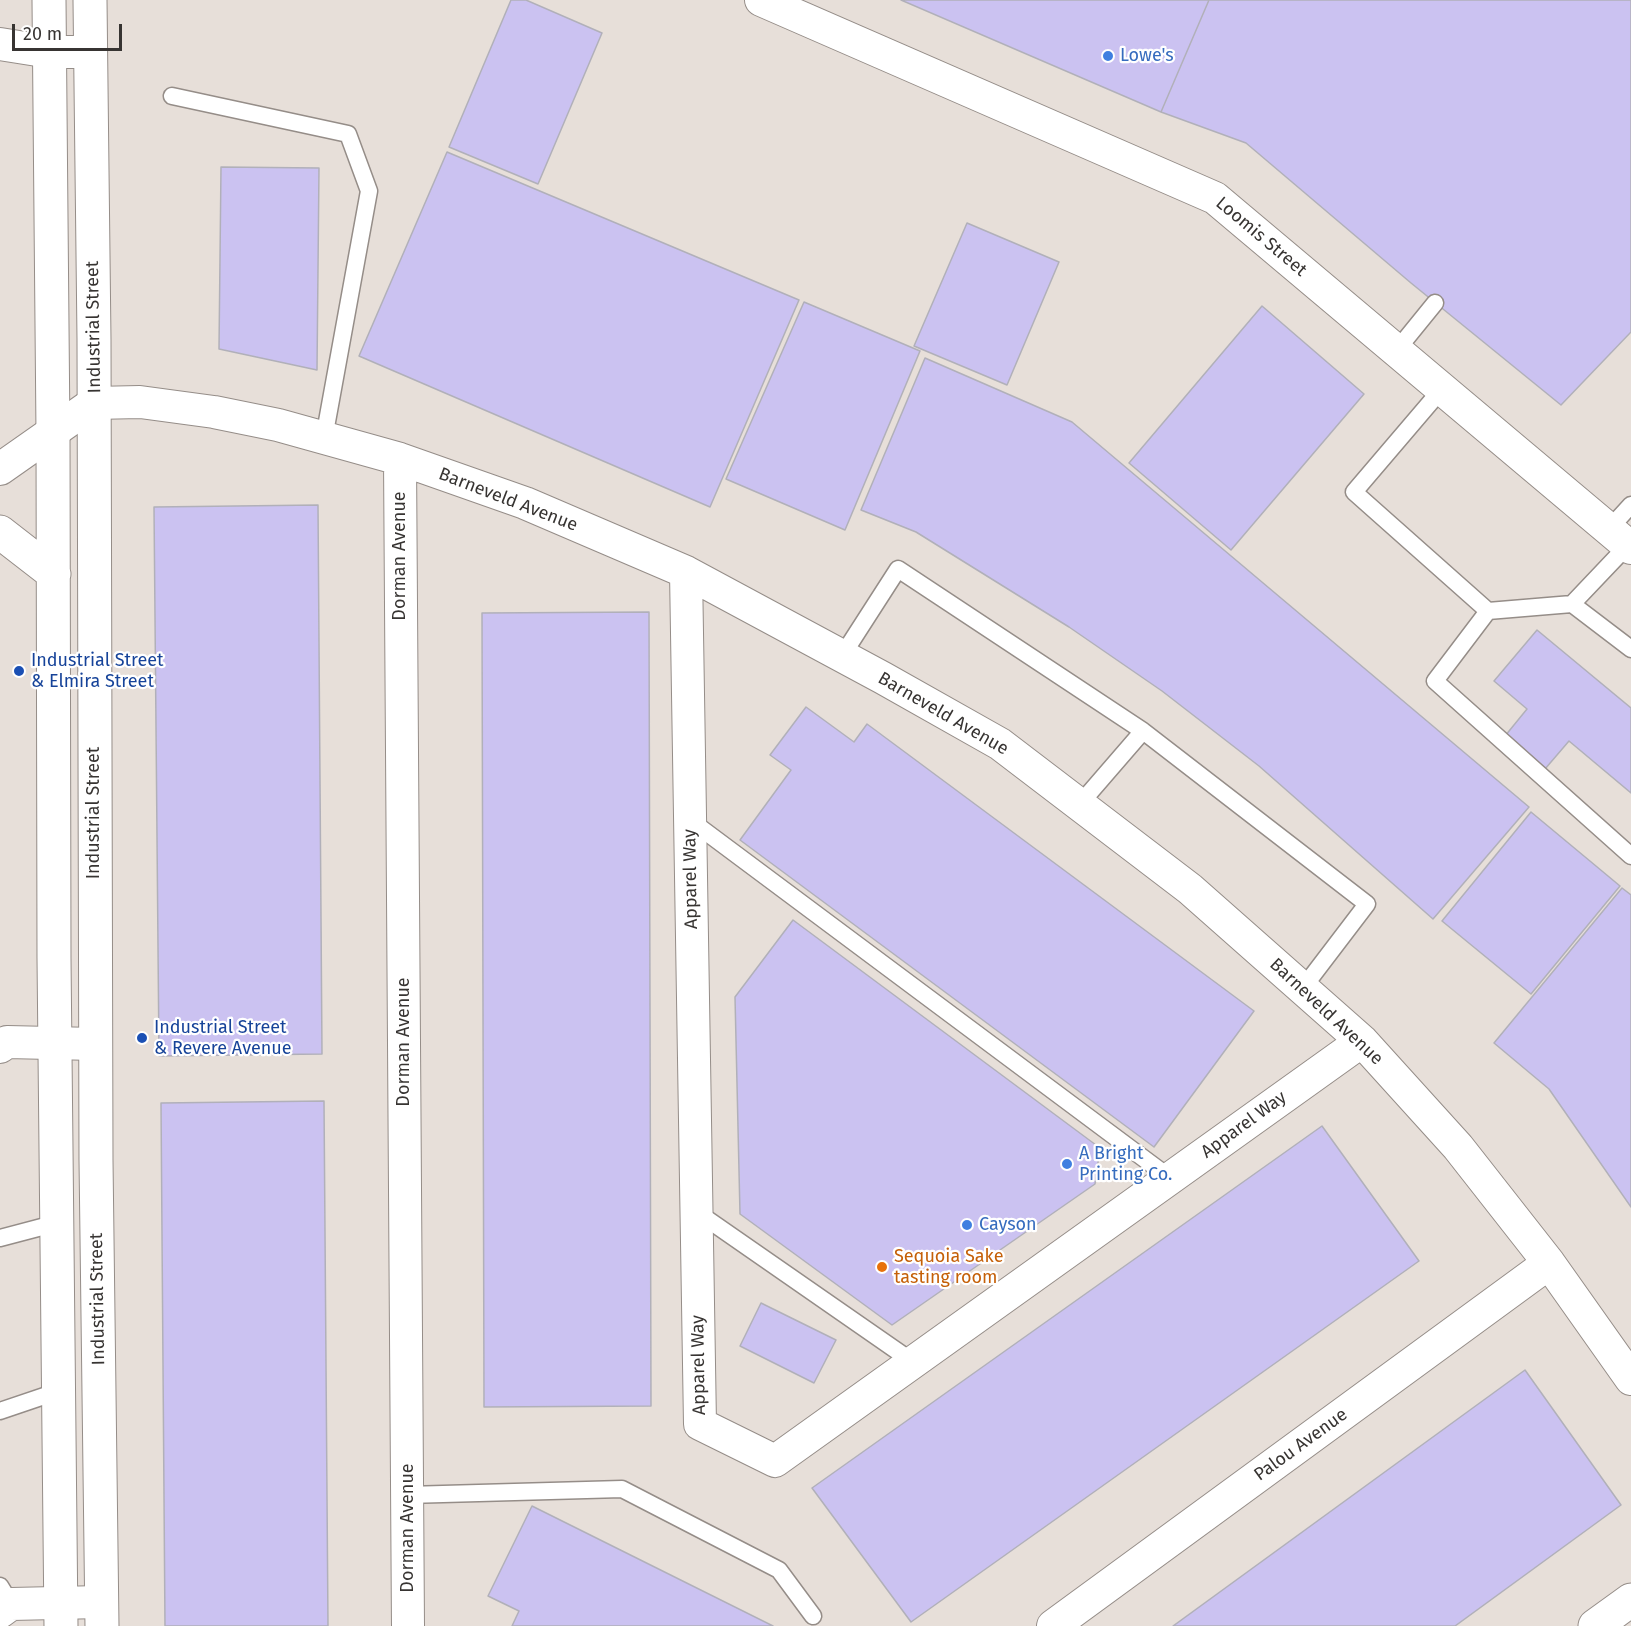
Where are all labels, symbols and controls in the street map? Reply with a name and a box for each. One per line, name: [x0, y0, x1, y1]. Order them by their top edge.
scale bar: [15, 12, 124, 50]
text: 20 m: [23, 23, 62, 45]
place label: Lowe's: [1120, 45, 1174, 67]
marker: Lowe's: [1101, 49, 1115, 63]
street label: Loomis Street: [1211, 193, 1311, 281]
street label: Industrial Street: [82, 261, 106, 393]
street label: Barneveld Avenue: [436, 464, 580, 536]
street label: Dorman Avenue: [389, 491, 411, 621]
place label: Industrial Street & Elmira Street: [31, 650, 164, 692]
marker: Industrial Street & Elmira Street: [12, 664, 26, 678]
street label: Barneveld Avenue: [874, 668, 1012, 760]
street label: Industrial Street: [83, 747, 105, 879]
street label: Apparel Way: [679, 829, 703, 929]
street label: Barneveld Avenue: [1265, 954, 1387, 1070]
street label: Dorman Avenue: [393, 977, 415, 1107]
place label: Industrial Street & Revere Avenue: [154, 1017, 292, 1060]
marker: Industrial Street & Revere Avenue: [135, 1031, 149, 1045]
street label: Apparel Way: [1197, 1087, 1291, 1163]
place label: A Bright Printing Co.: [1079, 1143, 1172, 1186]
marker: A Bright Printing Co.: [1060, 1157, 1074, 1171]
place label: Cayson: [979, 1214, 1037, 1236]
marker: Cayson: [960, 1218, 974, 1232]
street label: Industrial Street: [86, 1233, 110, 1365]
place label: Sequoia Sake tasting room: [894, 1246, 1003, 1288]
marker: Sequoia Sake tasting room: [875, 1260, 889, 1274]
street label: Apparel Way: [687, 1315, 711, 1415]
street label: Palou Avenue: [1250, 1404, 1352, 1486]
street label: Dorman Avenue: [397, 1463, 419, 1593]

